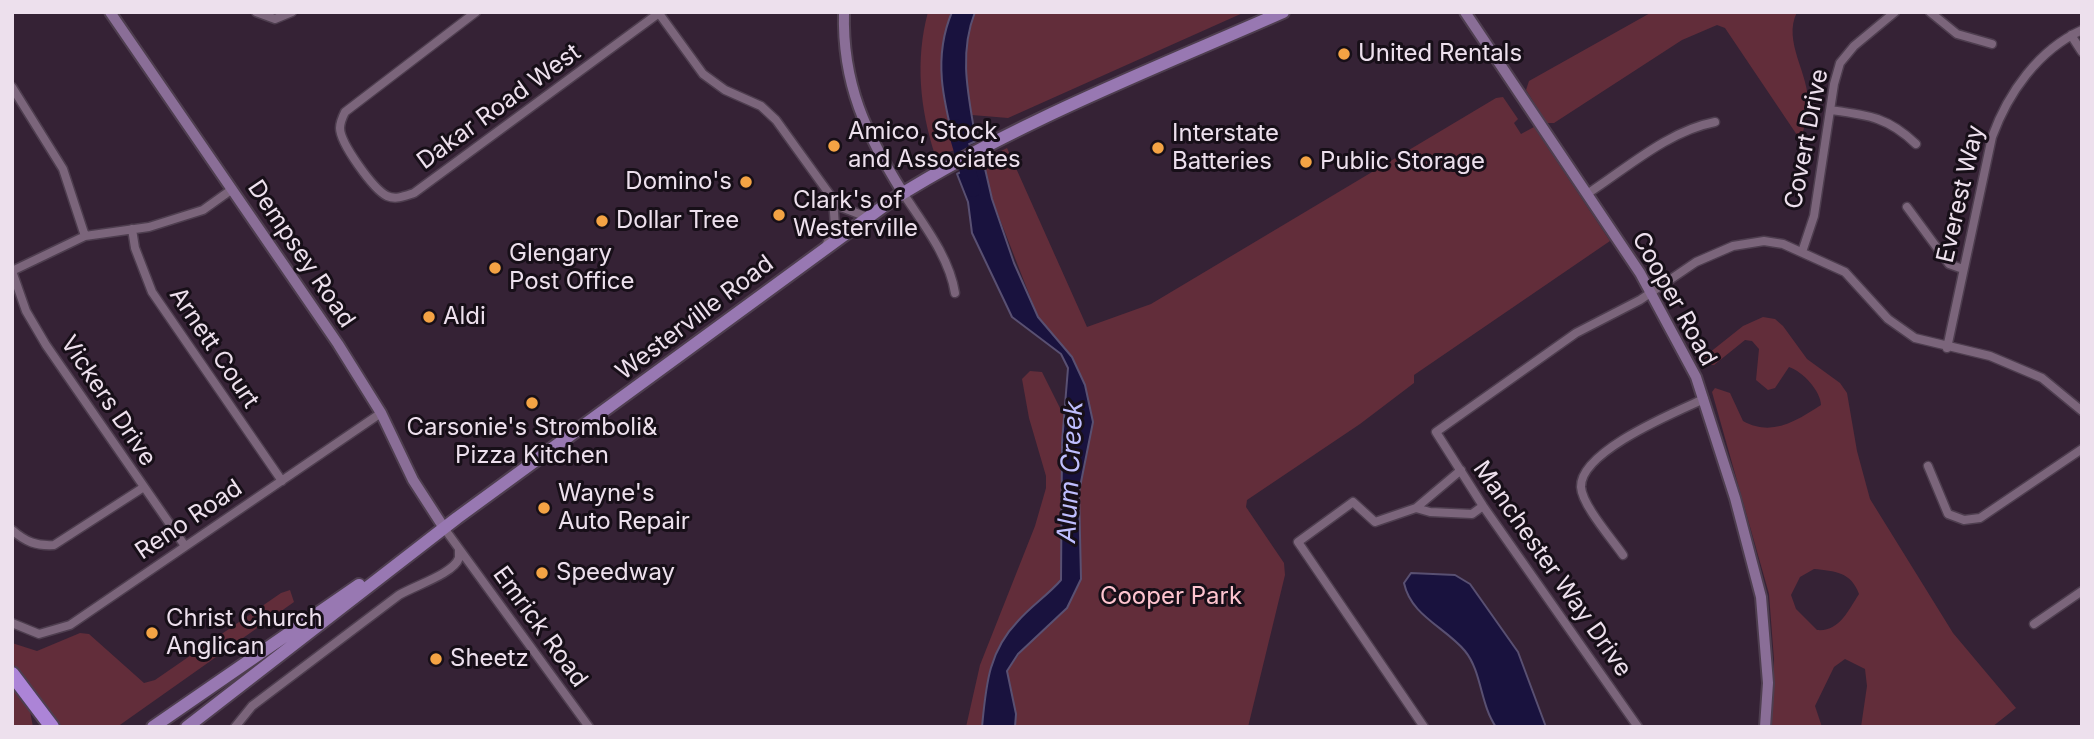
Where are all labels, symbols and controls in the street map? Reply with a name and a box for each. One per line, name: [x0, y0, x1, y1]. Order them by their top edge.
street label: Dakar Road West: [412, 38, 586, 176]
place label: United Rentals: [1358, 40, 1522, 68]
marker: United Rentals: [1336, 46, 1352, 62]
street label: Covert Drive: [1779, 67, 1835, 211]
place label: Amico, Stock and Associates: [848, 118, 1021, 174]
place label: Interstate Batteries: [1172, 120, 1279, 176]
street label: Everest Way: [1931, 122, 1991, 266]
marker: Amico, Stock and Associates: [826, 138, 842, 154]
marker: Interstate Batteries: [1150, 140, 1166, 156]
place label: Public Storage: [1320, 148, 1485, 176]
marker: Public Storage: [1298, 154, 1314, 170]
place label: Domino's: [625, 168, 732, 196]
marker: Domino's: [738, 174, 754, 190]
street label: Dempsey Road: [241, 175, 361, 333]
place label: Clark's of Westerville: [793, 187, 918, 243]
place label: Dollar Tree: [616, 207, 739, 235]
marker: Clark's of Westerville: [771, 207, 787, 223]
marker: Dollar Tree: [594, 213, 610, 229]
street label: Cooper Road: [1625, 227, 1723, 371]
place label: Glengary Post Office: [509, 240, 635, 296]
street label: Westerville Road: [611, 249, 779, 387]
marker: Glengary Post Office: [487, 260, 503, 276]
street label: Arnett Court: [163, 282, 265, 414]
place label: Aldi: [443, 303, 486, 331]
marker: Aldi: [421, 309, 437, 325]
street label: Vickers Drive: [54, 330, 162, 472]
marker: Carsonie's Stromboli& Pizza Kitchen: [524, 395, 540, 411]
water label: Alum Creek: [1052, 400, 1090, 544]
place label: Carsonie's Stromboli& Pizza Kitchen: [407, 414, 657, 470]
street label: Manchester Way Drive: [1467, 456, 1637, 682]
street label: Reno Road: [130, 474, 248, 566]
place label: Wayne's Auto Repair: [558, 480, 690, 536]
marker: Wayne's Auto Repair: [536, 500, 552, 516]
place label: Speedway: [556, 559, 675, 587]
street label: Emrick Road: [487, 561, 593, 693]
marker: Speedway: [534, 565, 550, 581]
park label: Cooper Park: [1100, 583, 1242, 611]
place label: Christ Church Anglican: [166, 605, 323, 661]
marker: Christ Church Anglican: [144, 625, 160, 641]
place label: Sheetz: [450, 645, 529, 673]
marker: Sheetz: [428, 651, 444, 667]

